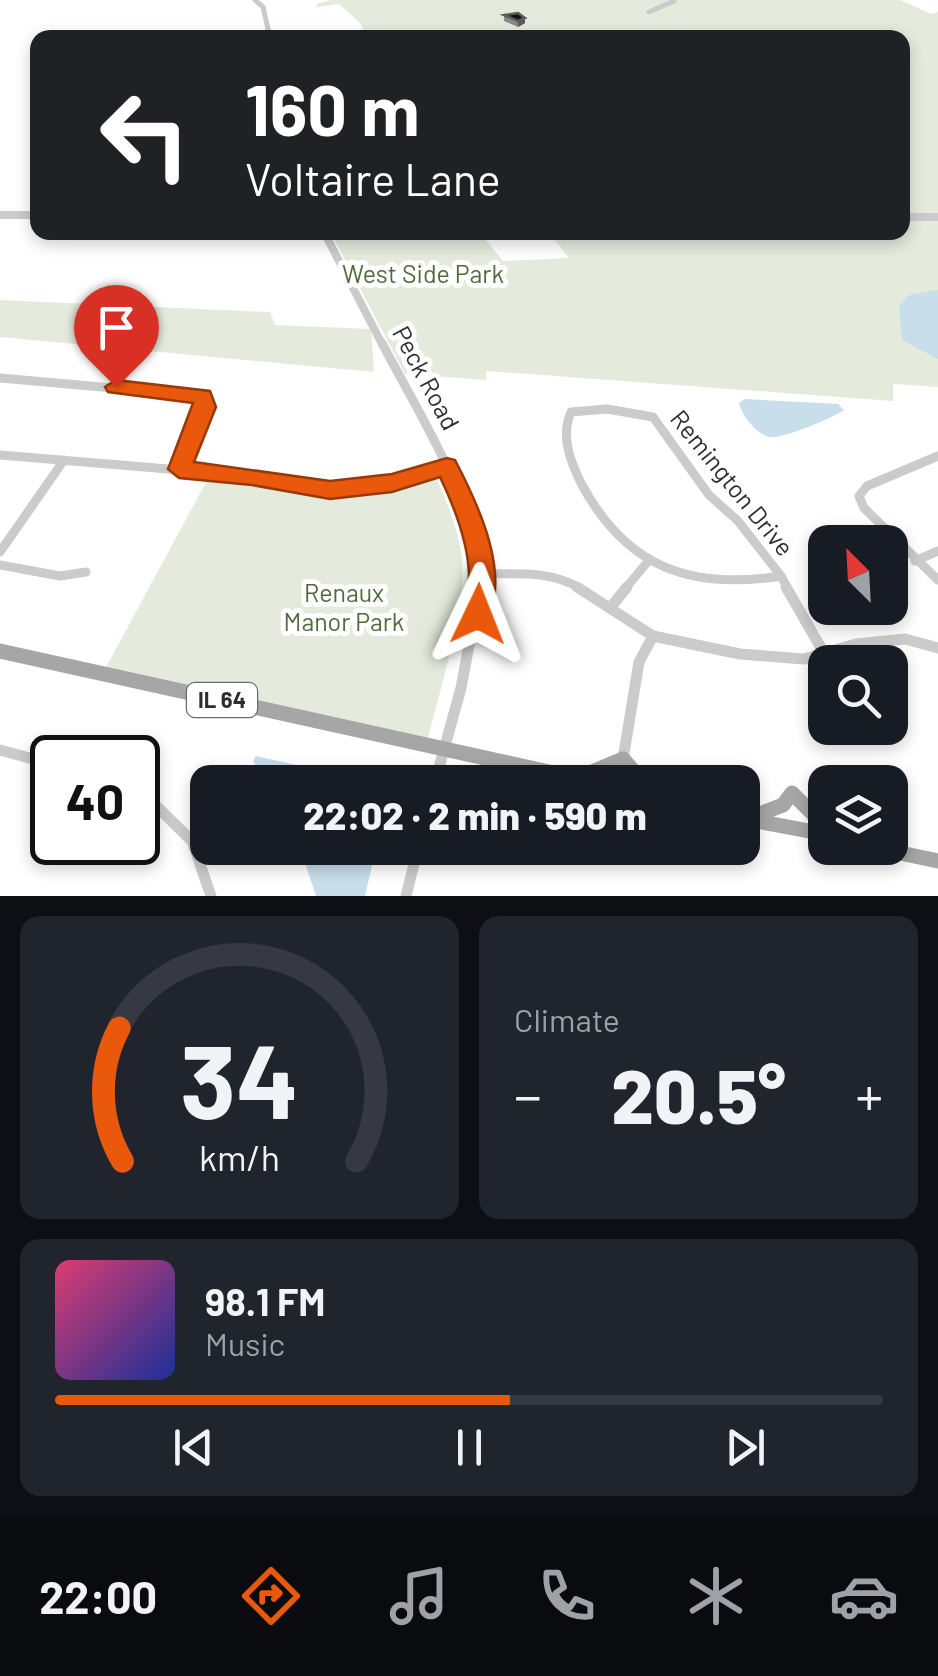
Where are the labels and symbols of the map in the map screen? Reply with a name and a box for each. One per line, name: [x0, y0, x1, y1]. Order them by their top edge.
park label: West Side Park: [342, 258, 504, 288]
pin: [74, 285, 159, 388]
street label: Peck Road: [387, 320, 467, 435]
street label: Remington Drive: [665, 403, 801, 561]
north arrow: [808, 525, 908, 625]
position arrow: [426, 562, 530, 666]
park label: Renaux Manor Park: [284, 577, 404, 636]
road number: IL 64: [187, 683, 257, 717]
speed limit sign: 40: [30, 735, 160, 865]

